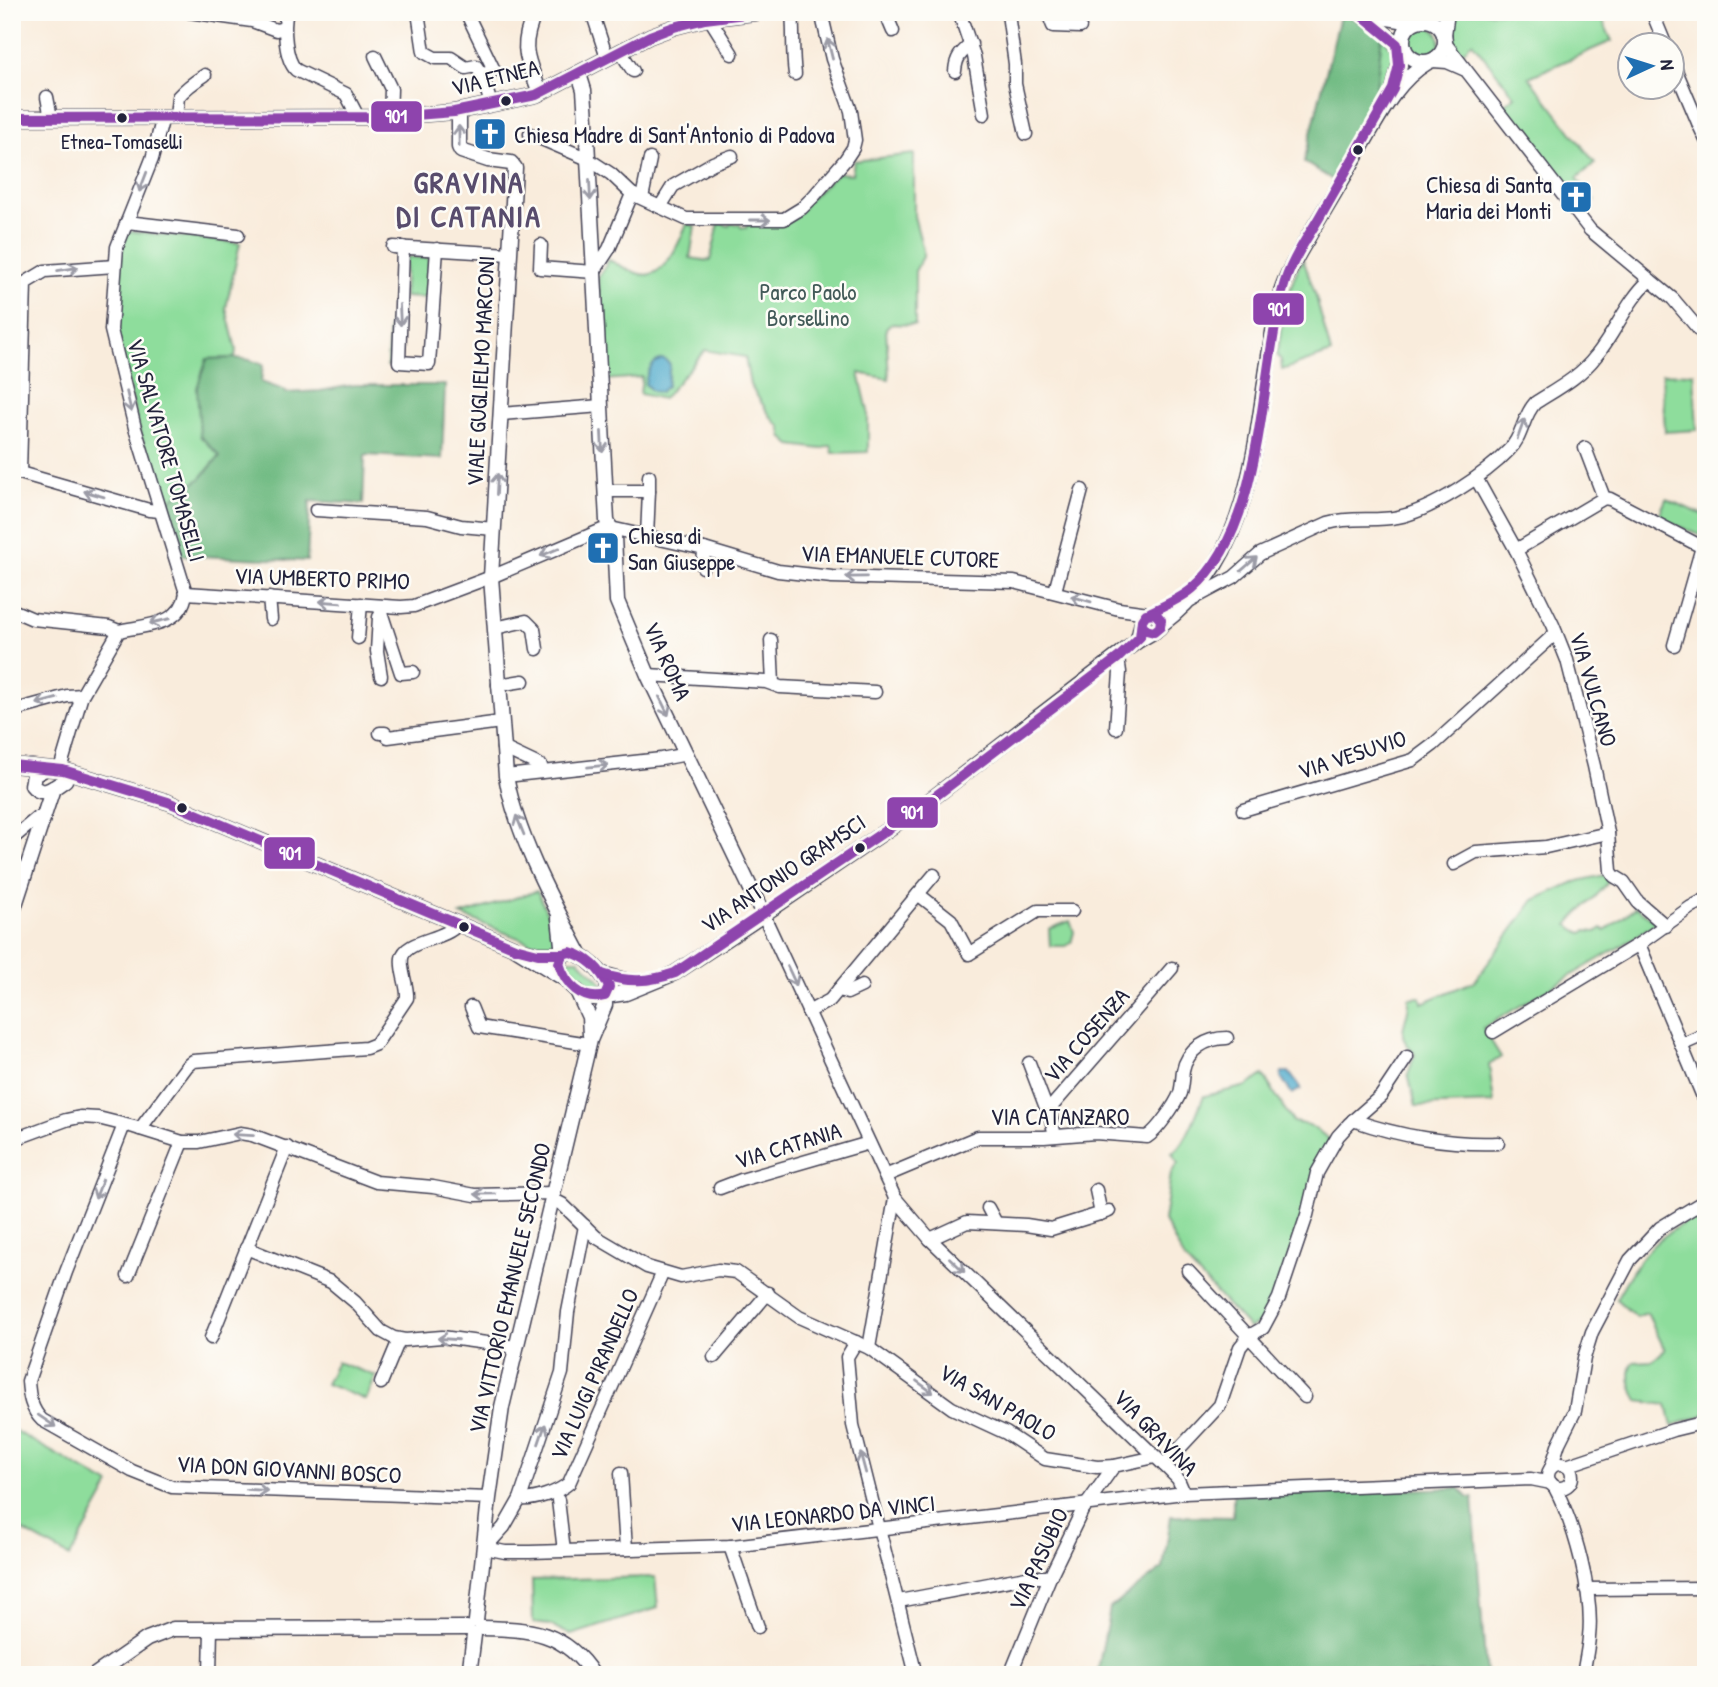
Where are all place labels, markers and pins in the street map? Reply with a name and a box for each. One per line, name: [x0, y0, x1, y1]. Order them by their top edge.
unlabelled marker: [499, 94, 513, 108]
marker: Etnea-Tomaselli: [115, 111, 129, 125]
church icon: Chiesa Madre di Sant'Antonio di Padova: [471, 115, 509, 153]
place label: Chiesa Madre di Sant'Antonio di Padova: [514, 119, 835, 150]
place label: Etnea-Tomaselli: [61, 127, 183, 156]
unlabelled marker: [1351, 143, 1365, 157]
place label: Chiesa di Santa Maria dei Monti: [1426, 169, 1552, 226]
church icon: Chiesa di Santa Maria dei Monti: [1557, 178, 1595, 216]
place label: Chiesa di San Giuseppe: [628, 520, 736, 577]
church icon: Chiesa di San Giuseppe: [584, 529, 622, 567]
unlabelled marker: [175, 801, 189, 815]
unlabelled marker: [853, 841, 867, 855]
unlabelled marker: [457, 920, 471, 934]

